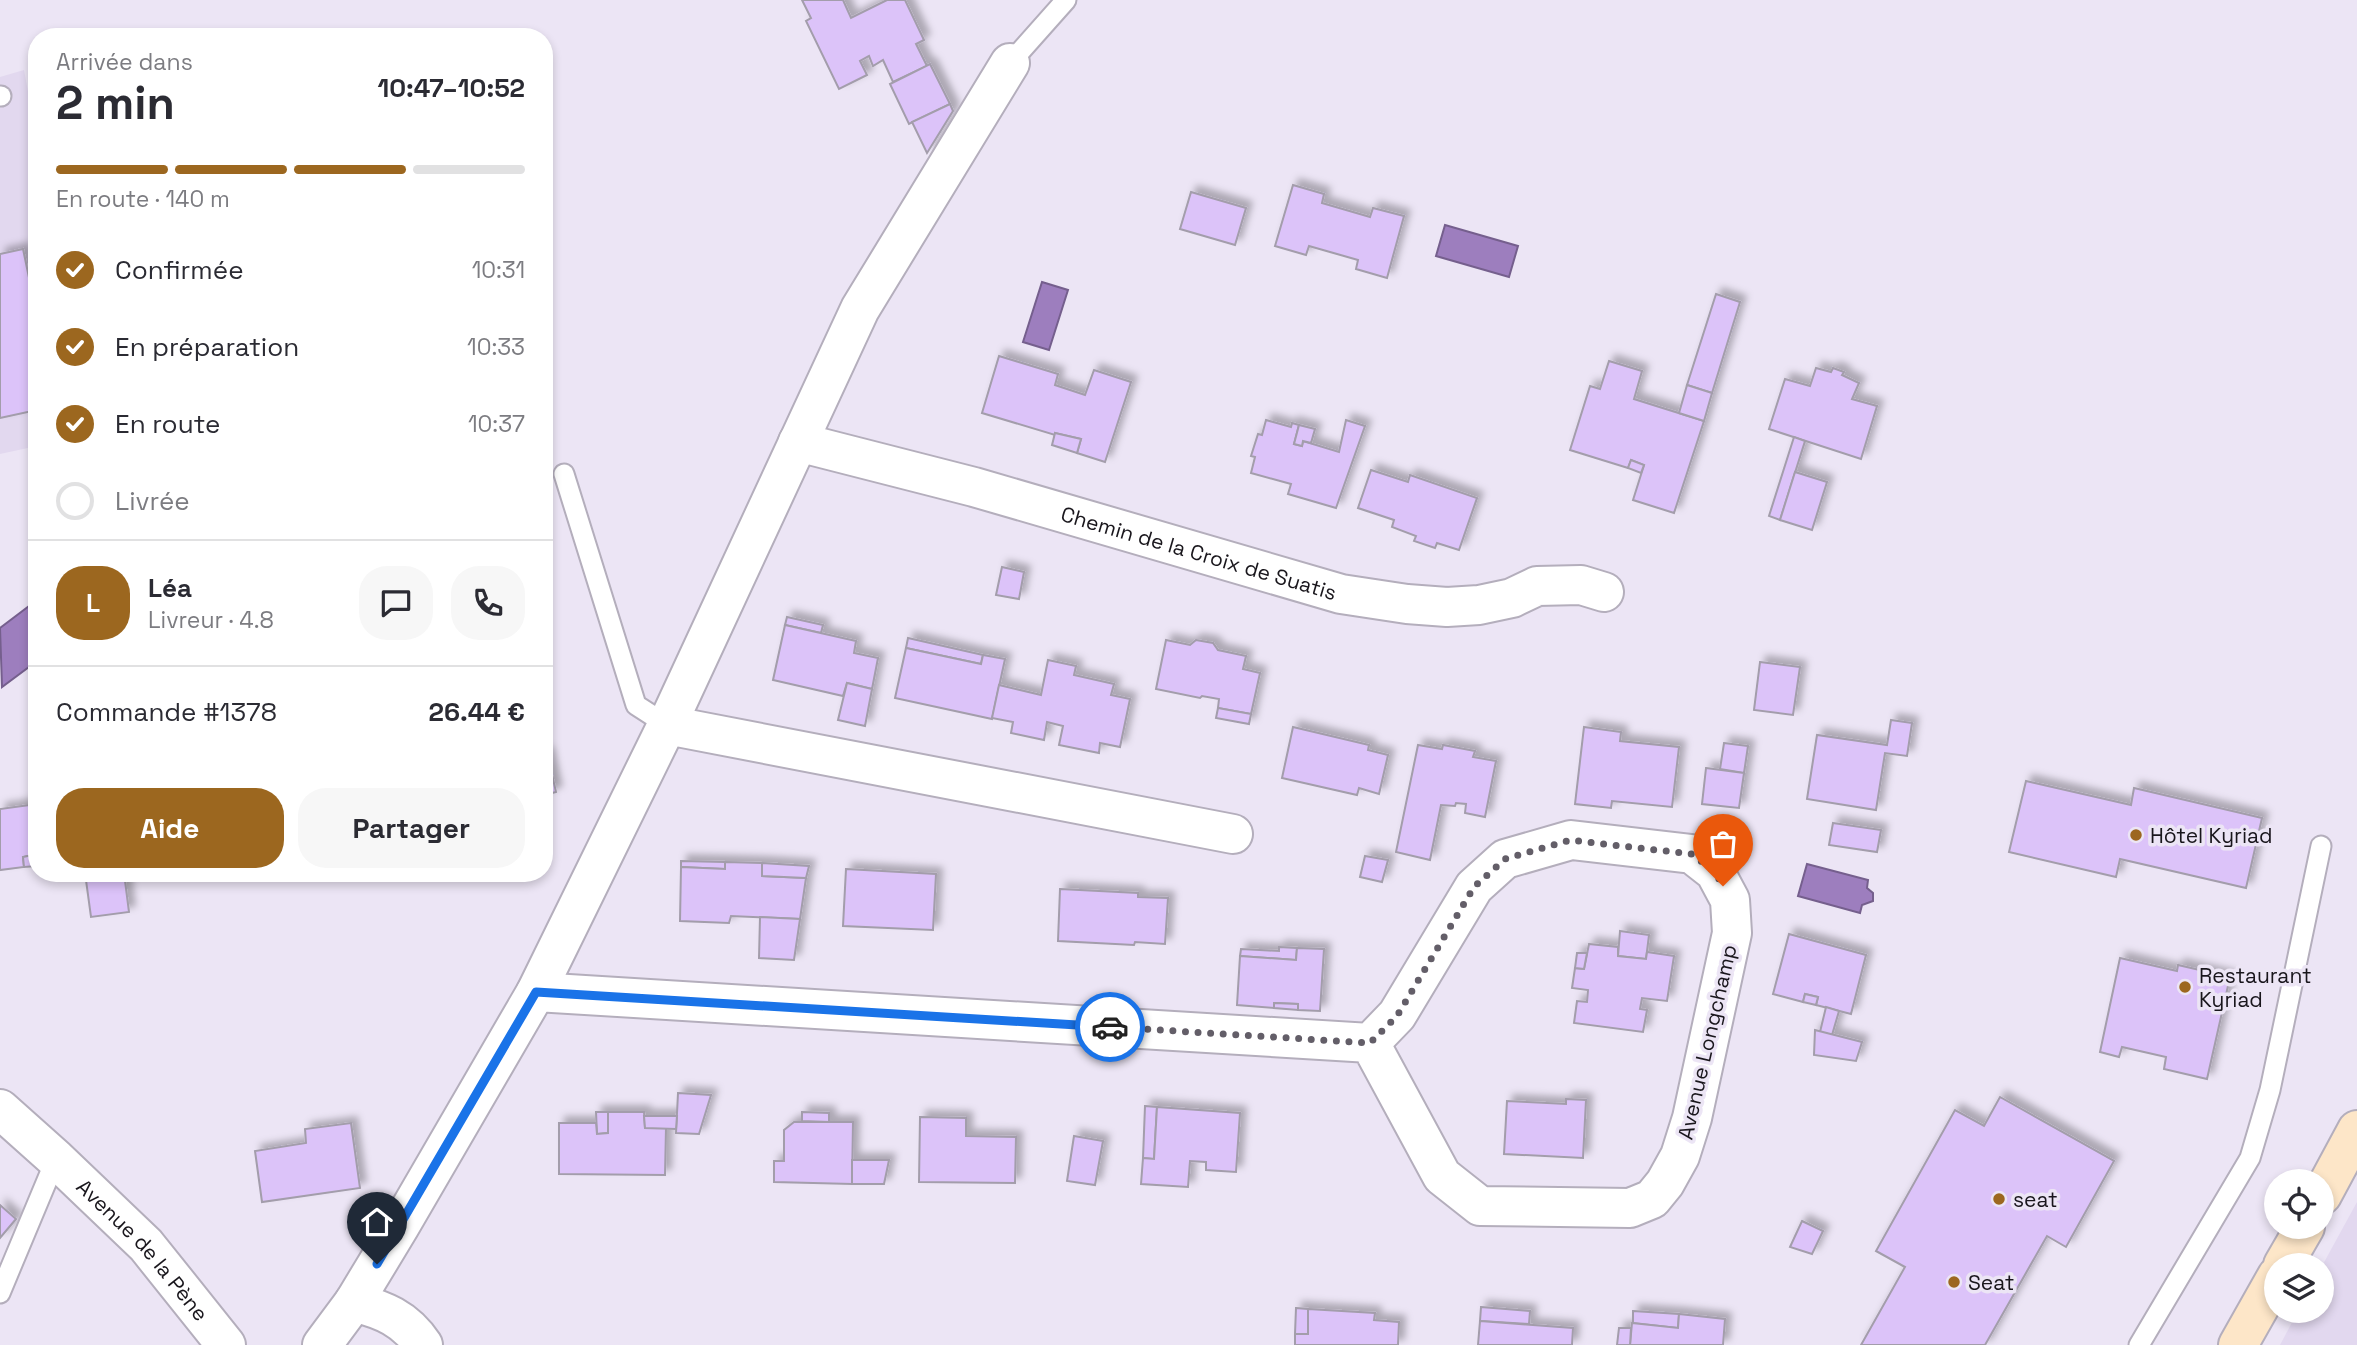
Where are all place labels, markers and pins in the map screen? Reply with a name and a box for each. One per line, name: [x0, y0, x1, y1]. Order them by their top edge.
pin: [1693, 814, 1753, 886]
place label: Hôtel Kyriad: [2150, 822, 2272, 849]
marker: Hôtel Kyriad: [2128, 827, 2144, 843]
place label: Restaurant Kyriad: [2199, 962, 2312, 1013]
marker: Restaurant Kyriad: [2177, 979, 2193, 995]
place label: seat: [2013, 1186, 2058, 1213]
marker: seat: [1991, 1191, 2007, 1207]
pin: [347, 1192, 407, 1264]
place label: Seat: [1968, 1269, 2014, 1296]
marker: Seat: [1946, 1274, 1962, 1290]

